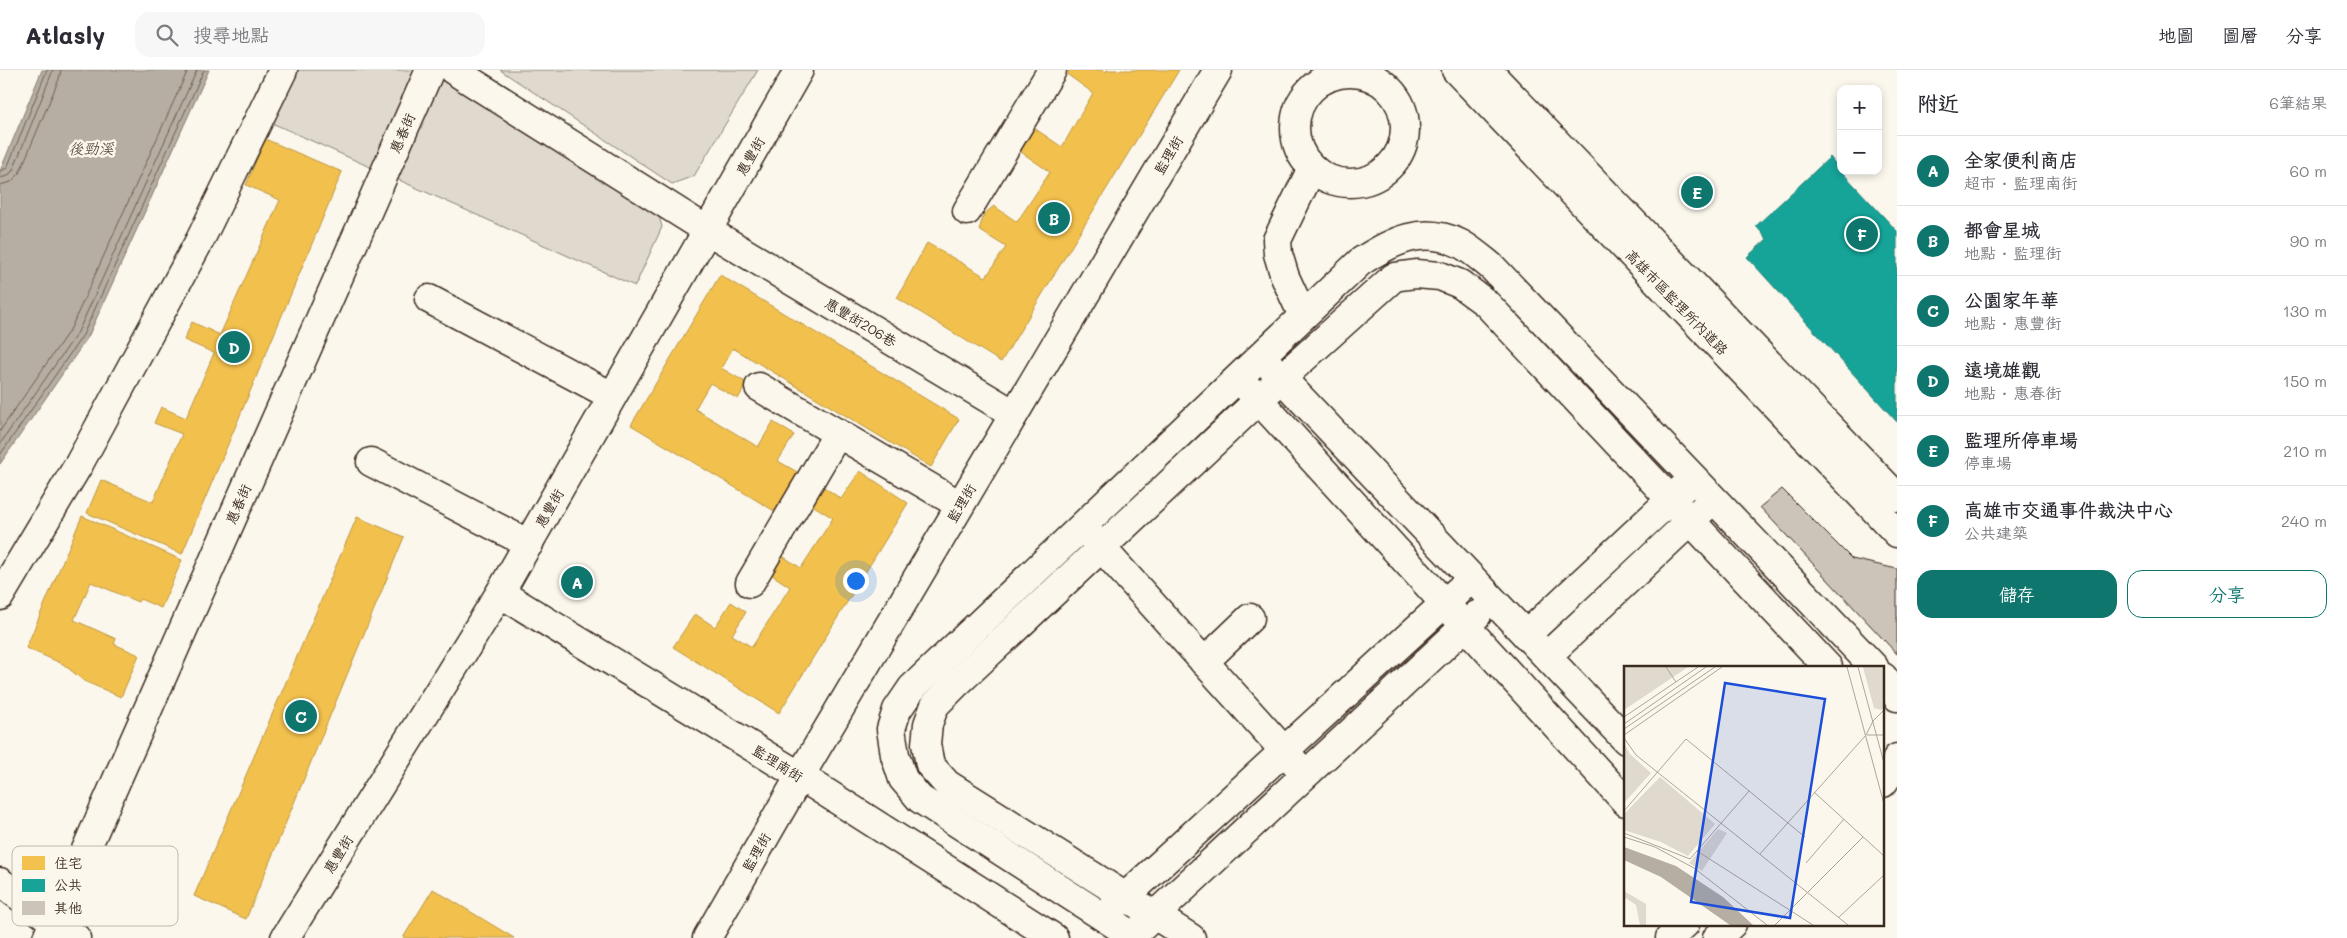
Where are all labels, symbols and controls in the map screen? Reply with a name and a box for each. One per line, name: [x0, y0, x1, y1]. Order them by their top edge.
search box: [135, 12, 485, 57]
text: Atlasly: [25, 19, 105, 50]
icon: search: [153, 21, 181, 49]
text: 搜尋地點: [193, 22, 269, 47]
text: 地圖: [2158, 23, 2194, 47]
text: 圖層: [2222, 23, 2258, 47]
text: 分享: [2286, 23, 2322, 47]
map controls: [1837, 85, 1882, 175]
button: +: [1837, 85, 1882, 130]
text: 附近: [1917, 89, 1959, 116]
text: 6筆結果: [2269, 92, 2327, 113]
street label: 惠春街: [385, 110, 419, 156]
button: −: [1837, 130, 1882, 175]
street label: 監理街: [1149, 132, 1187, 178]
street label: 惠豐街: [731, 133, 769, 179]
water label: 後勁溪: [68, 138, 114, 158]
text: 全家便利商店: [1964, 147, 2078, 172]
text: A: [1927, 160, 1939, 181]
text: 60 m: [2290, 160, 2327, 181]
text: 超市 · 監理南街: [1964, 172, 2077, 193]
pin: E: [1681, 173, 1713, 211]
pin: B: [1038, 199, 1070, 237]
pin: F: [1846, 215, 1878, 253]
text: 都會星城: [1964, 217, 2040, 242]
text: B: [1928, 230, 1938, 251]
text: 90 m: [2290, 230, 2327, 251]
text: 地點 · 監理街: [1964, 242, 2061, 263]
street label: 高雄市區監理所內道路: [1622, 245, 1732, 359]
text: 公園家年華: [1964, 287, 2059, 312]
street label: 惠豐街206巷: [821, 293, 901, 351]
text: C: [1927, 300, 1939, 321]
text: 130 m: [2283, 300, 2327, 321]
text: 地點 · 惠豐街: [1964, 312, 2061, 333]
pin: D: [218, 328, 250, 366]
text: 遠境雄觀: [1964, 357, 2040, 382]
text: D: [1927, 370, 1939, 391]
text: 150 m: [2283, 370, 2327, 391]
text: 地點 · 惠春街: [1964, 382, 2061, 403]
text: 監理所停車場: [1964, 427, 2078, 452]
text: E: [1928, 440, 1938, 461]
text: 210 m: [2283, 440, 2327, 461]
text: 停車場: [1964, 452, 2012, 473]
street label: 監理街: [942, 480, 980, 526]
street label: 惠春街: [221, 481, 255, 527]
street label: 惠豐街: [530, 485, 568, 531]
text: 高雄市交通事件裁決中心: [1964, 497, 2173, 522]
text: F: [1928, 510, 1938, 531]
text: 240 m: [2281, 510, 2327, 531]
text: 公共建築: [1964, 522, 2028, 543]
pin: A: [561, 563, 593, 601]
your location: [843, 568, 869, 594]
button: 儲存: [1917, 570, 2117, 618]
button: 分享: [2127, 570, 2327, 618]
inset map: [1624, 666, 1884, 926]
pin: C: [285, 697, 317, 735]
street label: 監理南街: [749, 740, 807, 786]
street label: 監理街: [737, 829, 775, 875]
street label: 惠豐街: [319, 831, 357, 877]
legend: [12, 846, 178, 926]
text: 住宅: [54, 853, 82, 872]
text: 公共: [54, 875, 82, 894]
text: 其他: [54, 898, 82, 917]

